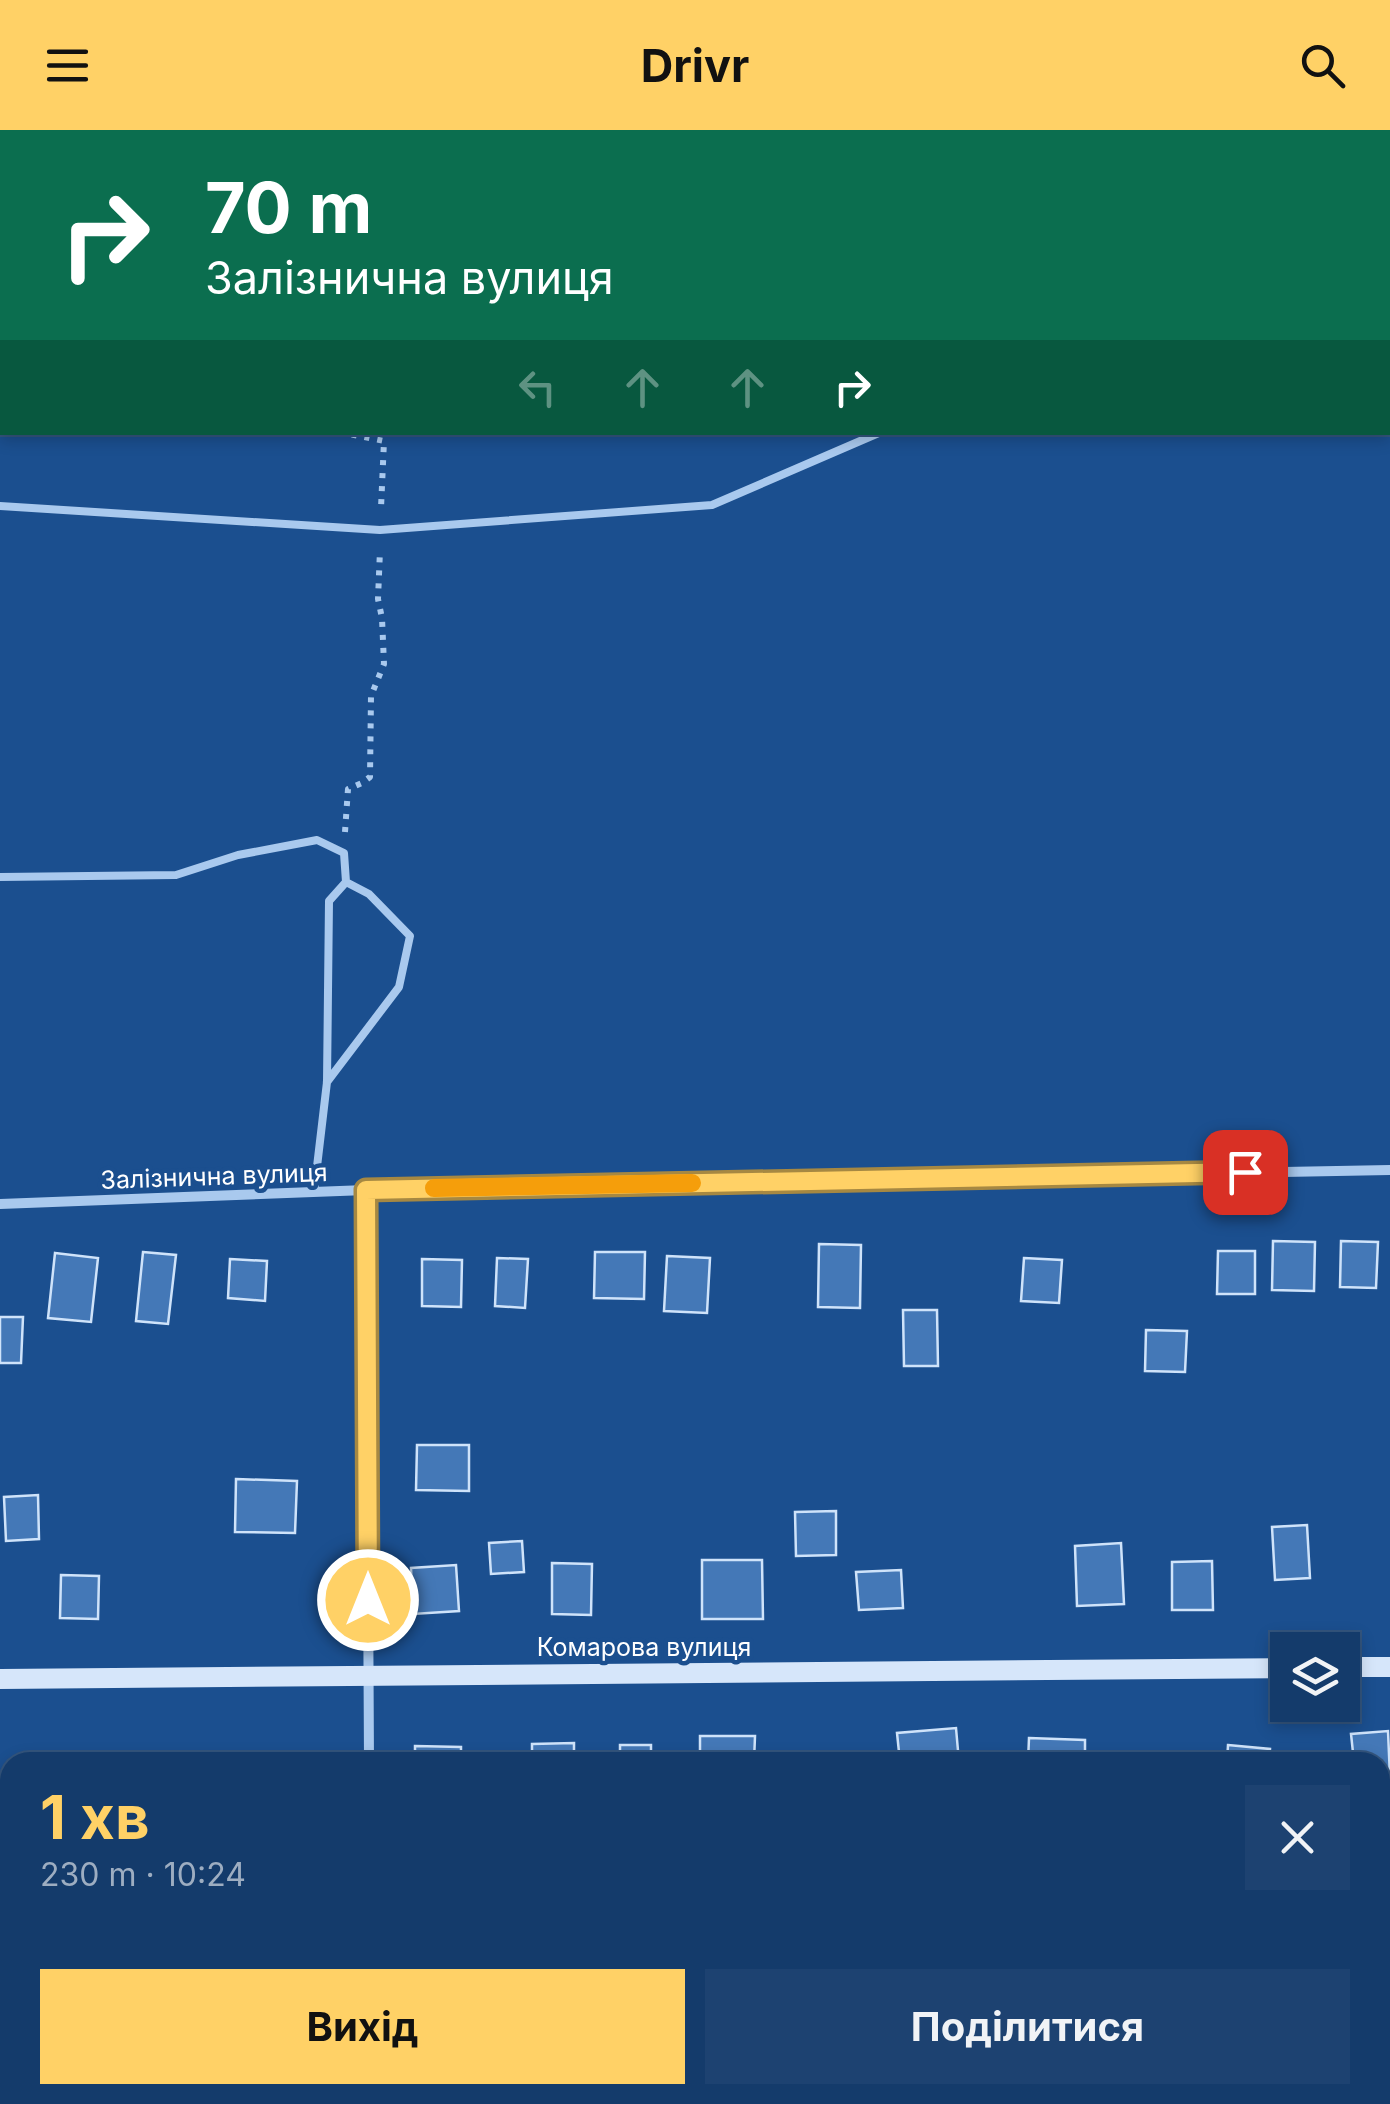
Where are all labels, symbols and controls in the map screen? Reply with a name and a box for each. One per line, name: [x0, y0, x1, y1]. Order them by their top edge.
icon: menu: [40, 38, 95, 93]
text: Drivr: [641, 38, 749, 93]
icon: search: [1295, 38, 1350, 93]
text: 70 m: [205, 165, 372, 250]
icon: right: [40, 170, 170, 300]
text: Залізнична вулиця: [205, 250, 614, 305]
icon: left: [510, 360, 565, 415]
icon: ahead: [615, 360, 670, 415]
icon: ahead: [720, 360, 775, 415]
icon: right: [825, 360, 880, 415]
pin: [1203, 1130, 1288, 1215]
icon: arrive: [1218, 1145, 1273, 1200]
street label: Залізнична вулиця: [100, 1157, 328, 1195]
position arrow: [316, 1548, 420, 1652]
street label: Комарова вулиця: [537, 1632, 751, 1662]
map controls: [1270, 1632, 1360, 1722]
button: layers: [1270, 1632, 1360, 1722]
text: 1 хв: [40, 1781, 149, 1853]
button: close: [1245, 1785, 1350, 1890]
text: 230 m · 10:24: [40, 1855, 246, 1894]
button: Вихід: [40, 1969, 685, 2084]
button: Поділитися: [705, 1969, 1350, 2084]

